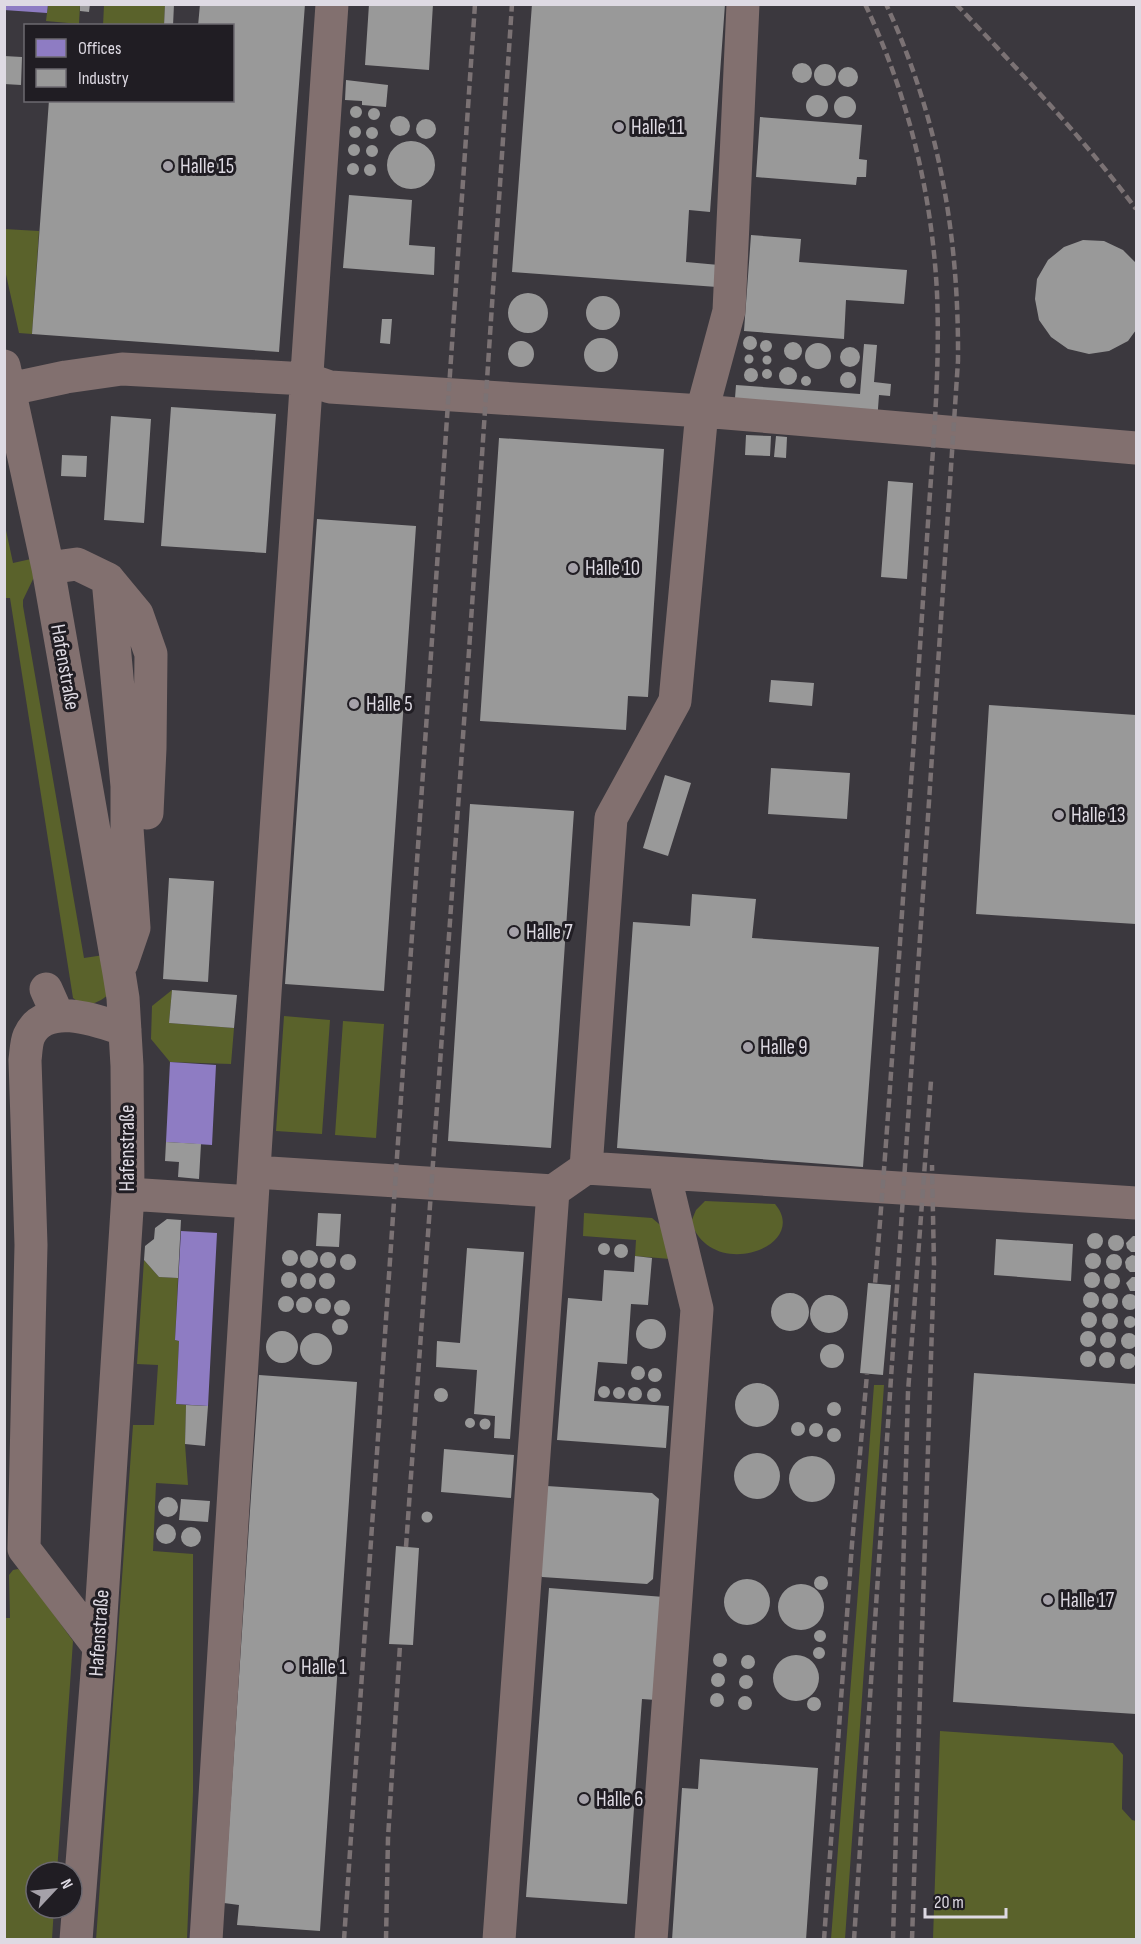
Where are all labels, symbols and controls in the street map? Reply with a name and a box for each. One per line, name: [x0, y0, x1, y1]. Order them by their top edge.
legend: [24, 24, 234, 102]
text: Offices: [78, 38, 121, 59]
text: Industry: [78, 68, 129, 89]
place label: Halle 11: [631, 115, 685, 140]
marker: Halle 11: [612, 120, 626, 134]
place label: Halle 15: [180, 154, 234, 179]
marker: Halle 15: [161, 159, 175, 173]
place label: Halle 10: [585, 556, 640, 581]
marker: Halle 10: [566, 561, 580, 575]
street label: Hafenstraße: [45, 622, 85, 712]
place label: Halle 5: [366, 692, 413, 717]
marker: Halle 5: [347, 697, 361, 711]
place label: Halle 13: [1071, 803, 1126, 828]
marker: Halle 13: [1052, 808, 1066, 822]
place label: Halle 7: [526, 920, 573, 945]
marker: Halle 7: [507, 925, 521, 939]
place label: Halle 9: [760, 1035, 808, 1060]
marker: Halle 9: [741, 1040, 755, 1054]
street label: Hafenstraße: [115, 1105, 140, 1191]
place label: Halle 17: [1060, 1588, 1115, 1613]
street label: Hafenstraße: [84, 1589, 114, 1677]
marker: Halle 17: [1041, 1593, 1055, 1607]
place label: Halle 1: [301, 1655, 347, 1680]
marker: Halle 1: [282, 1660, 296, 1674]
place label: Halle 6: [596, 1787, 644, 1812]
marker: Halle 6: [577, 1792, 591, 1806]
north arrow: [24, 1860, 84, 1920]
text: N: [56, 1876, 77, 1892]
scale bar: [925, 1881, 1006, 1919]
text: 20 m: [934, 1892, 964, 1913]

